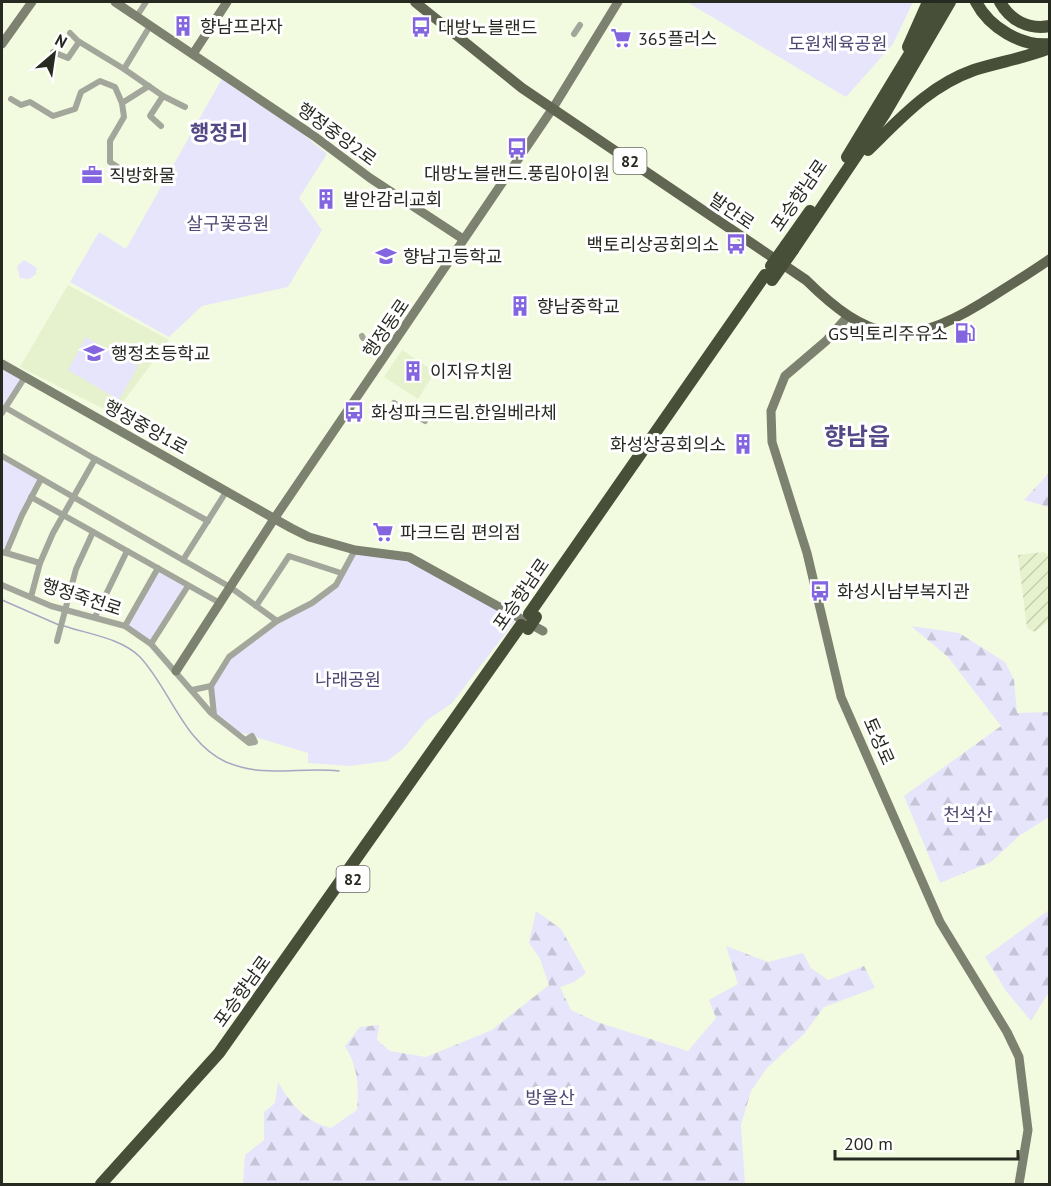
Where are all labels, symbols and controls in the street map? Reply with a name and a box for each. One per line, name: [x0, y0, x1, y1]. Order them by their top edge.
building icon: 향남프라자: [171, 14, 195, 38]
place label: 향남프라자: [200, 15, 283, 38]
bus stop icon: 대방노블랜드: [409, 15, 433, 39]
place label: 대방노블랜드: [438, 16, 537, 39]
north arrow: [24, 24, 84, 84]
supermarket icon: 365플러스: [609, 26, 633, 50]
place label: 365플러스: [638, 27, 717, 50]
text: N: [52, 30, 71, 52]
park label: 도원체육공원: [788, 32, 888, 55]
street label: 행정중앙2로: [293, 97, 381, 171]
district label: 행정리: [190, 119, 248, 146]
bus stop icon: 대방노블랜드.풍림아이원: [505, 136, 529, 160]
road number: 82: [614, 148, 646, 174]
street label: 포승향남로: [766, 154, 832, 236]
place label: 대방노블랜드.풍림아이원: [424, 162, 610, 185]
office icon: 직방화물: [80, 163, 104, 187]
place label: 직방화물: [109, 164, 175, 187]
building icon: 발안감리교회: [314, 187, 338, 211]
place label: 발안감리교회: [343, 188, 442, 211]
street label: 발안로: [705, 188, 759, 234]
park label: 살구꽃공원: [187, 212, 269, 235]
bus stop icon: 백토리상공회의소: [724, 232, 748, 256]
place label: 백토리상공회의소: [587, 233, 719, 256]
school or university icon: 향남고등학교: [374, 244, 398, 268]
place label: 향남고등학교: [403, 245, 502, 268]
street label: 행정동로: [358, 294, 414, 362]
building icon: 향남중학교: [508, 294, 532, 318]
place label: 향남중학교: [537, 295, 620, 318]
fuel station icon: GS빅토리주유소: [953, 321, 977, 345]
place label: GS빅토리주유소: [828, 322, 948, 345]
school or university icon: 행정초등학교: [82, 341, 106, 365]
place label: 행정초등학교: [111, 342, 210, 365]
building icon: 이지유치원: [401, 359, 425, 383]
place label: 이지유치원: [430, 360, 513, 383]
street label: 행정중앙1로: [100, 394, 192, 460]
bus stop icon: 화성파크드림.한일베라체: [342, 400, 366, 424]
place label: 화성파크드림.한일베라체: [371, 401, 557, 424]
district label: 향남읍: [824, 421, 890, 452]
building icon: 화성상공회의소: [731, 432, 755, 456]
place label: 화성상공회의소: [610, 433, 726, 456]
supermarket icon: 파크드림 편의점: [371, 520, 395, 544]
place label: 파크드림 편의점: [400, 521, 521, 544]
street label: 포승향남로: [488, 553, 554, 635]
street label: 행정죽전로: [39, 573, 125, 621]
bus stop icon: 화성시남부복지관: [808, 579, 832, 603]
place label: 화성시남부복지관: [837, 580, 970, 603]
park label: 나래공원: [315, 668, 381, 691]
street label: 토성로: [858, 714, 900, 768]
park label: 천석산: [943, 803, 993, 826]
road number: 82: [336, 866, 370, 892]
street label: 포승향남로: [208, 951, 276, 1031]
park label: 방울산: [525, 1086, 575, 1109]
scale bar: [835, 1123, 1018, 1161]
text: 200 m: [844, 1132, 893, 1155]

